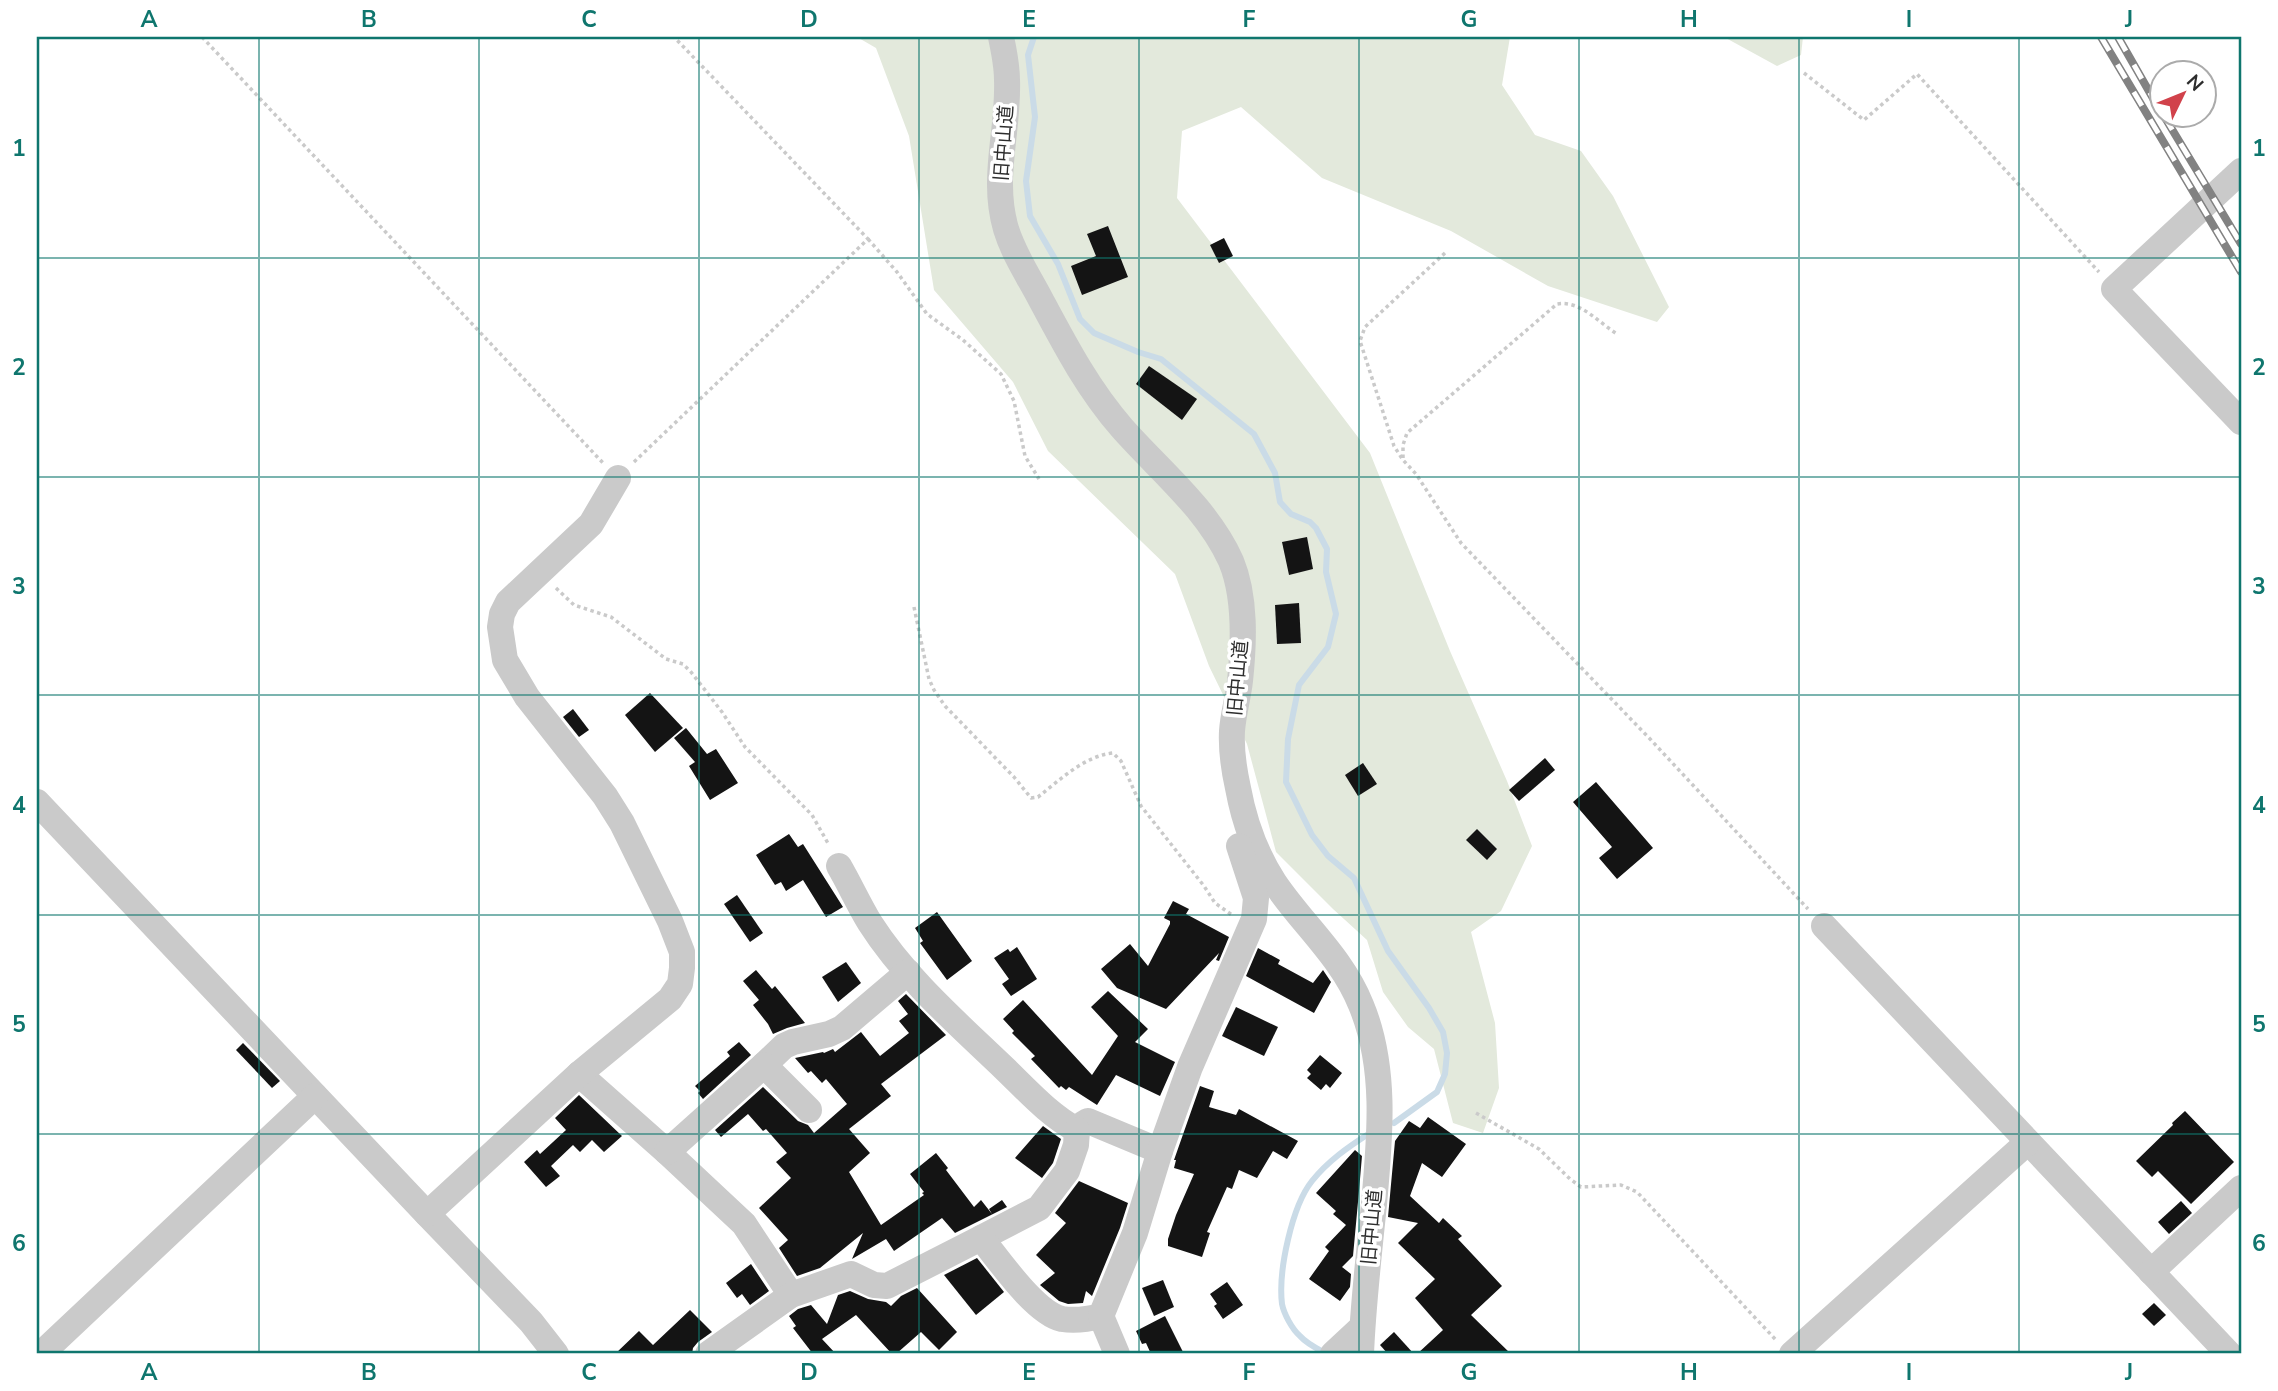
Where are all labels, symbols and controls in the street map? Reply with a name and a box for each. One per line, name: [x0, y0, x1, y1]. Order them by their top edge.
text: A: [140, 4, 158, 35]
text: B: [361, 4, 377, 35]
text: C: [581, 4, 597, 35]
text: D: [800, 4, 818, 35]
text: E: [1022, 4, 1036, 35]
text: F: [1243, 4, 1256, 35]
text: G: [1461, 4, 1477, 35]
text: H: [1680, 4, 1698, 35]
text: I: [1906, 4, 1912, 35]
text: J: [2124, 4, 2133, 35]
north arrow: [2148, 60, 2218, 130]
text: N: [2180, 69, 2209, 97]
street label: 旧中山道: [988, 104, 1020, 182]
text: 1: [12, 133, 26, 164]
text: 1: [2252, 133, 2266, 164]
text: 2: [12, 352, 26, 383]
text: 2: [2252, 352, 2266, 383]
text: 3: [12, 571, 26, 602]
text: 3: [2252, 571, 2266, 602]
street label: 旧中山道: [1222, 639, 1254, 717]
text: 4: [12, 790, 26, 821]
text: 4: [2252, 790, 2266, 821]
text: 5: [12, 1009, 26, 1040]
text: 5: [2252, 1009, 2266, 1040]
street label: 旧中山道: [1356, 1188, 1388, 1266]
text: 6: [12, 1228, 26, 1259]
text: 6: [2252, 1228, 2266, 1259]
text: A: [140, 1357, 158, 1388]
text: B: [361, 1357, 377, 1388]
text: C: [581, 1357, 597, 1388]
text: D: [800, 1357, 818, 1388]
text: E: [1022, 1357, 1036, 1388]
text: F: [1243, 1357, 1256, 1388]
text: G: [1461, 1357, 1477, 1388]
text: H: [1680, 1357, 1698, 1388]
text: I: [1906, 1357, 1912, 1388]
text: J: [2124, 1357, 2133, 1388]

